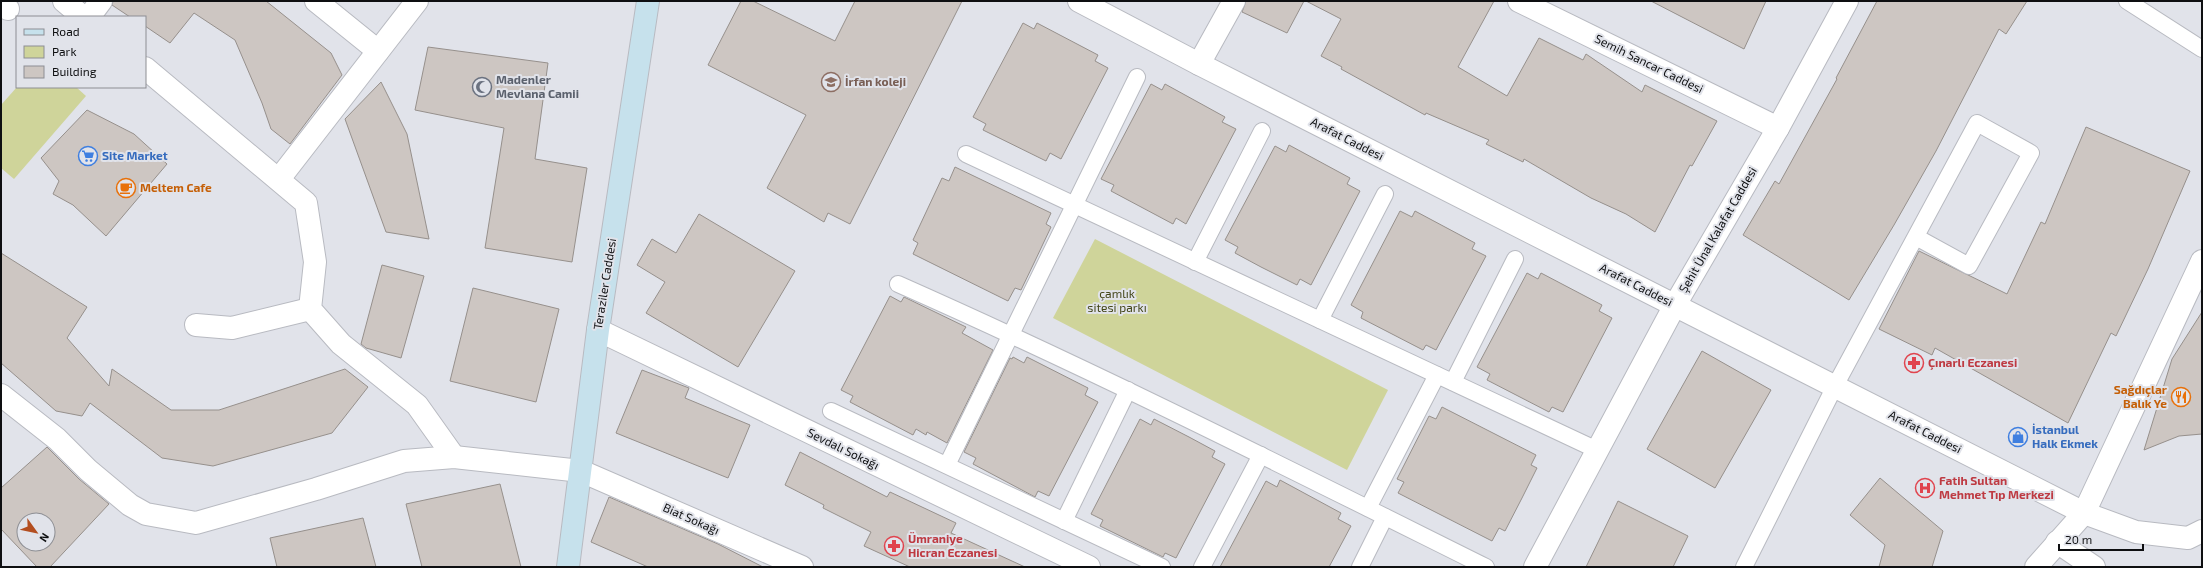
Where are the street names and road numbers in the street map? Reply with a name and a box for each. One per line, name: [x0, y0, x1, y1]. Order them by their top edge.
street label: Semih Sancar Caddesi: [1593, 31, 1706, 95]
street label: Arafat Caddesi: [1309, 114, 1386, 163]
street label: Şehit Ünal Kalafat Caddesi: [1675, 164, 1761, 296]
street label: Teraziler Caddesi: [590, 237, 618, 331]
street label: Arafat Caddesi: [1598, 260, 1675, 309]
street label: Arafat Caddesi: [1887, 407, 1964, 456]
street label: Sevdalı Sokağı: [805, 425, 882, 472]
street label: Biat Sokağı: [661, 499, 722, 537]

